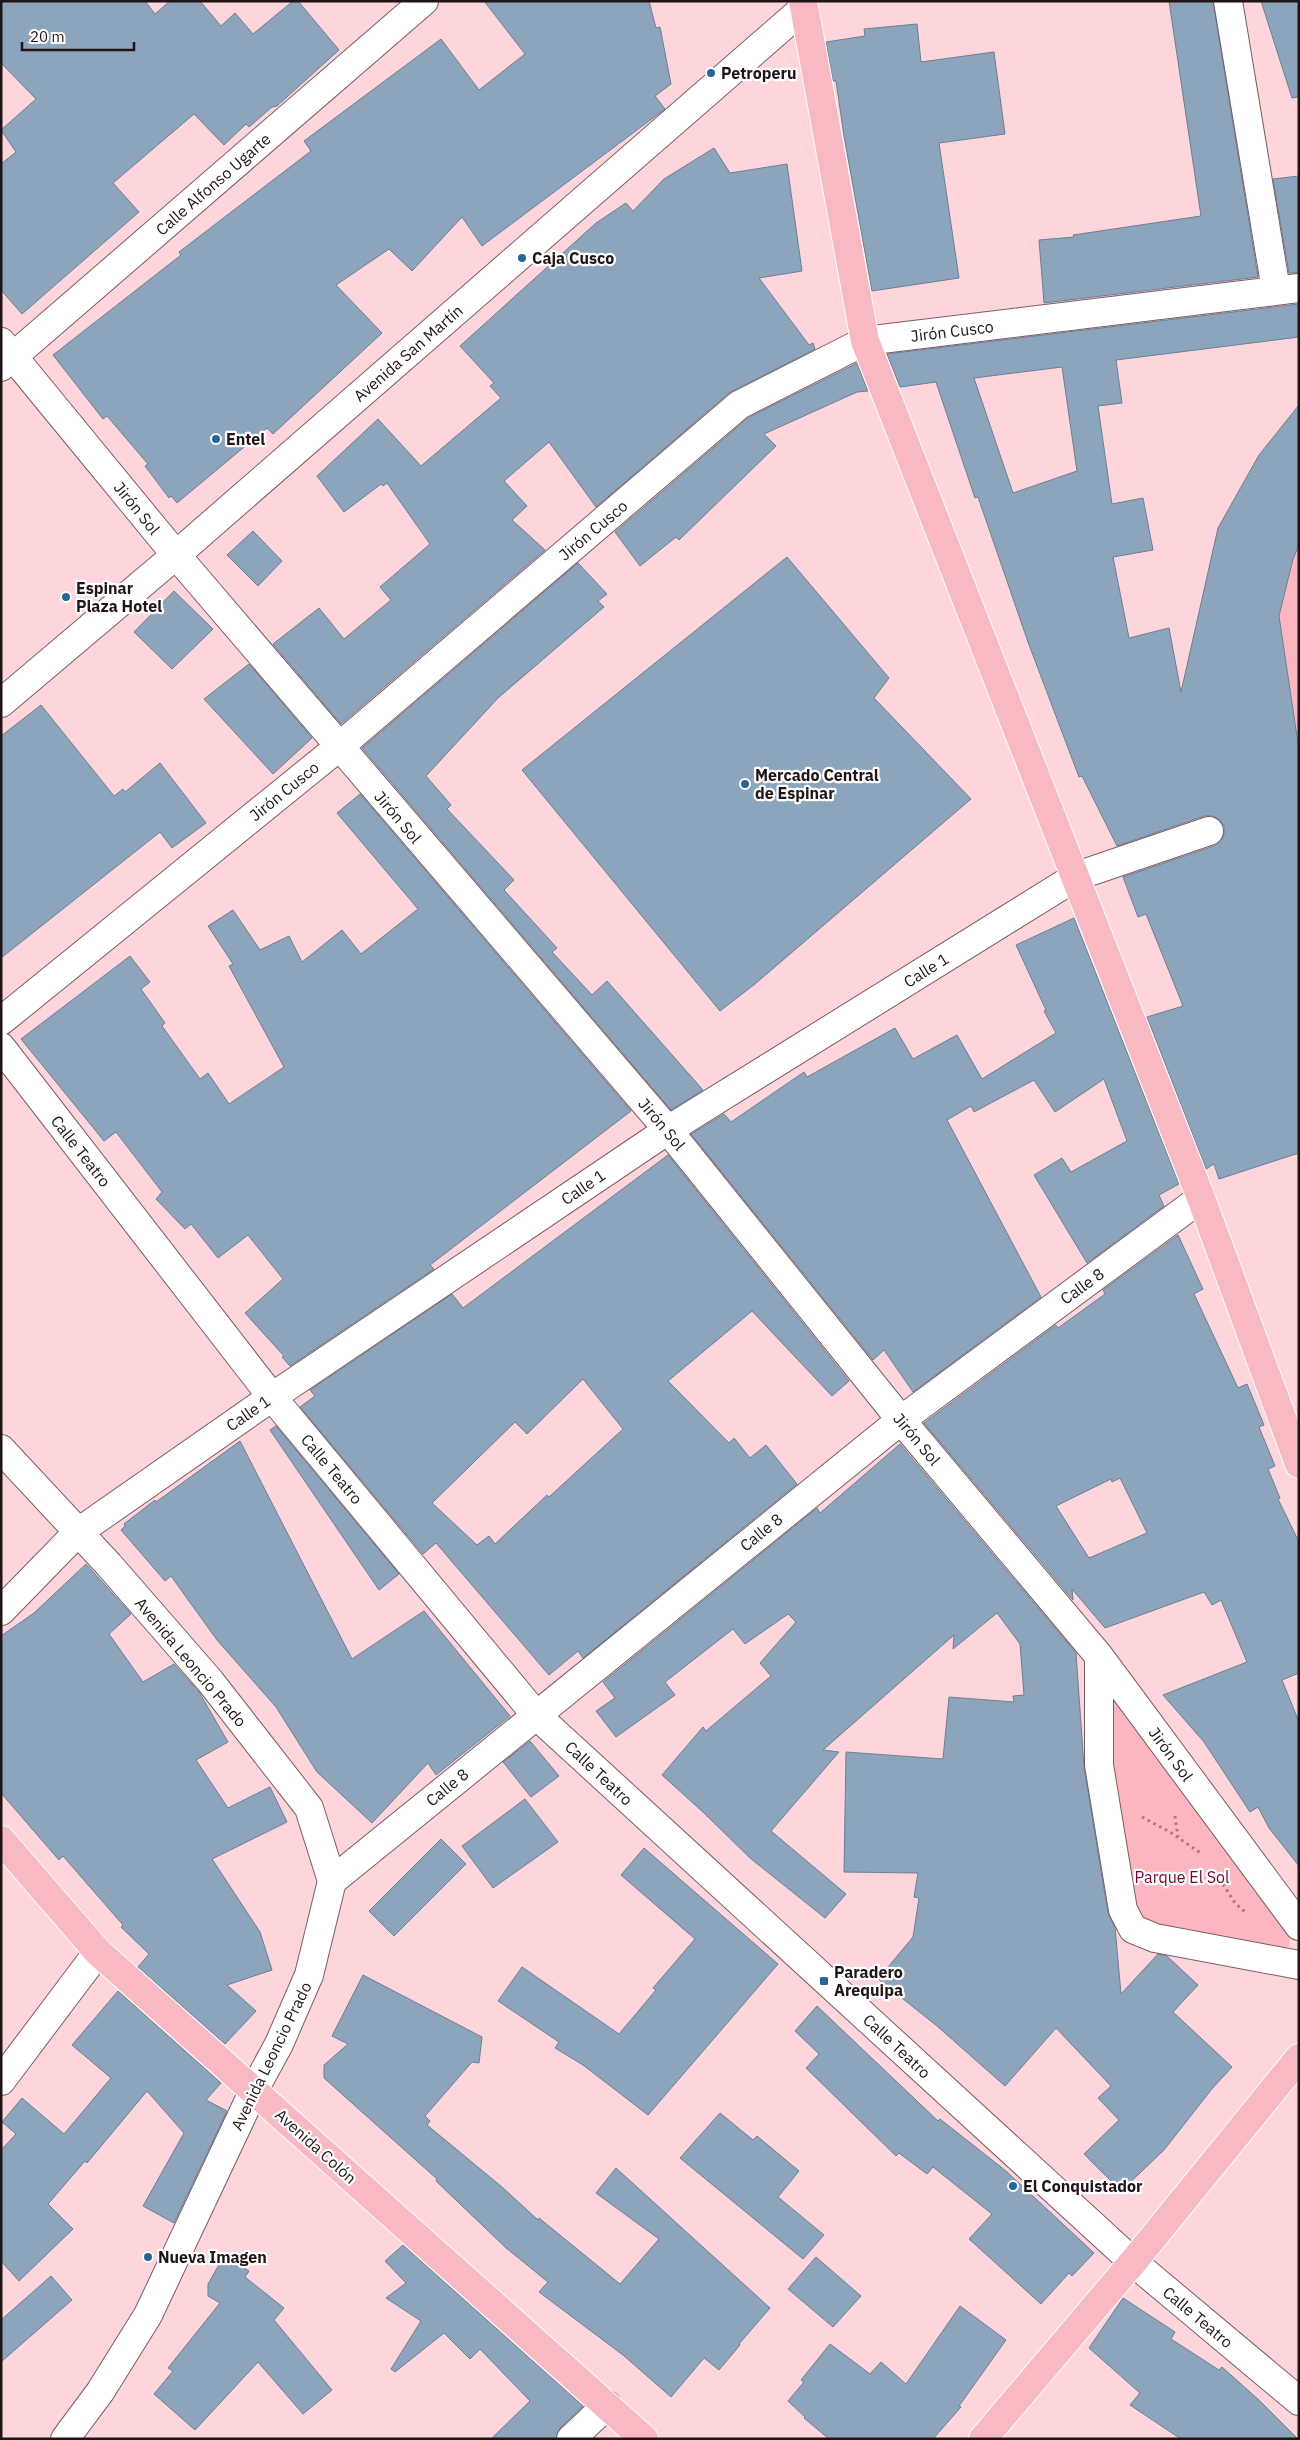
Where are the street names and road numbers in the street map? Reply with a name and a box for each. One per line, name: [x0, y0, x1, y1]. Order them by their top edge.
street label: Calle Alfonso Ugarte: [151, 128, 275, 239]
street label: Avenida San Martín: [349, 300, 467, 406]
street label: Jirón Cusco: [909, 316, 995, 346]
street label: Jirón Sol: [110, 477, 164, 539]
street label: Jirón Cusco: [555, 495, 631, 565]
street label: Jirón Cusco: [245, 757, 323, 825]
street label: Jirón Sol: [370, 787, 426, 847]
street label: Calle 1: [900, 948, 952, 992]
street label: Jirón Sol: [634, 1094, 690, 1154]
street label: Calle Teatro: [47, 1111, 115, 1191]
street label: Calle 1: [557, 1165, 609, 1209]
street label: Calle 8: [1056, 1263, 1108, 1309]
street label: Calle 1: [222, 1391, 274, 1435]
street label: Jirón Sol: [889, 1409, 945, 1469]
street label: Calle Teatro: [297, 1430, 367, 1508]
street label: Calle 8: [736, 1509, 786, 1555]
street label: Avenida Leoncio Prado: [131, 1593, 251, 1731]
street label: Jirón Sol: [1145, 1723, 1197, 1785]
street label: Calle Teatro: [561, 1737, 637, 1809]
street label: Calle 8: [422, 1764, 472, 1810]
street label: Avenida Leoncio Prado: [226, 1978, 316, 2134]
street label: Calle Teatro: [859, 2010, 935, 2082]
street label: Avenida Colón: [271, 2104, 361, 2188]
street label: Calle Teatro: [1159, 2282, 1237, 2352]

